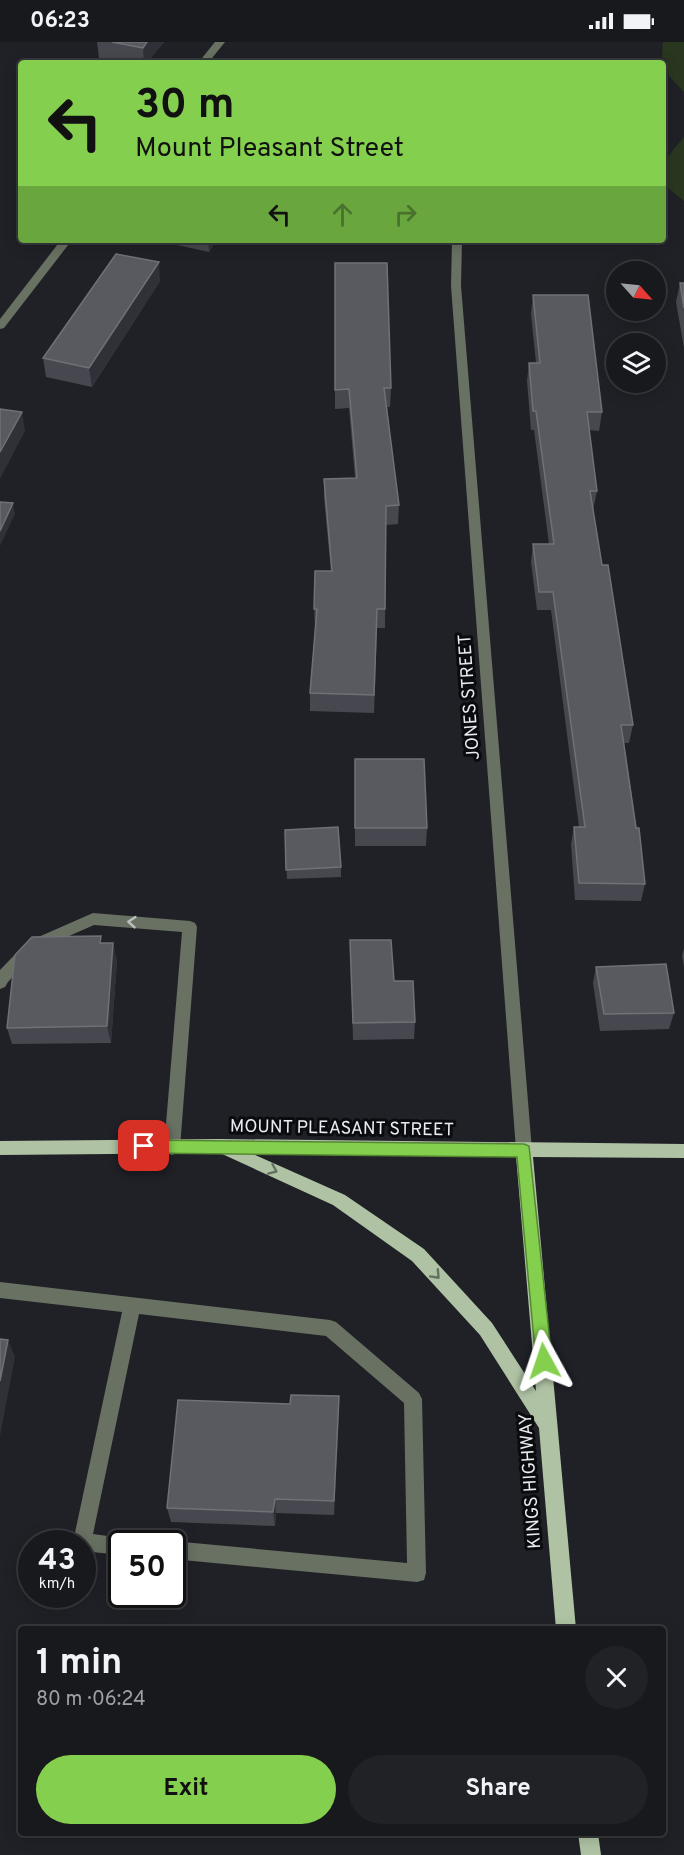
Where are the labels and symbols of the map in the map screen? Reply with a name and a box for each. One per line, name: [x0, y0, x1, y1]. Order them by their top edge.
north arrow: [606, 261, 666, 321]
street label: JONES STREET: [454, 633, 486, 761]
one-way arrow: [128, 916, 137, 929]
street label: MOUNT PLEASANT STREET: [230, 1116, 454, 1142]
pin: [118, 1120, 169, 1171]
one-way arrow: [267, 1163, 278, 1175]
one-way arrow: [429, 1268, 440, 1278]
position arrow: [512, 1329, 576, 1393]
street label: KINGS HIGHWAY: [515, 1413, 547, 1549]
speed limit sign: 50: [108, 1530, 186, 1608]

